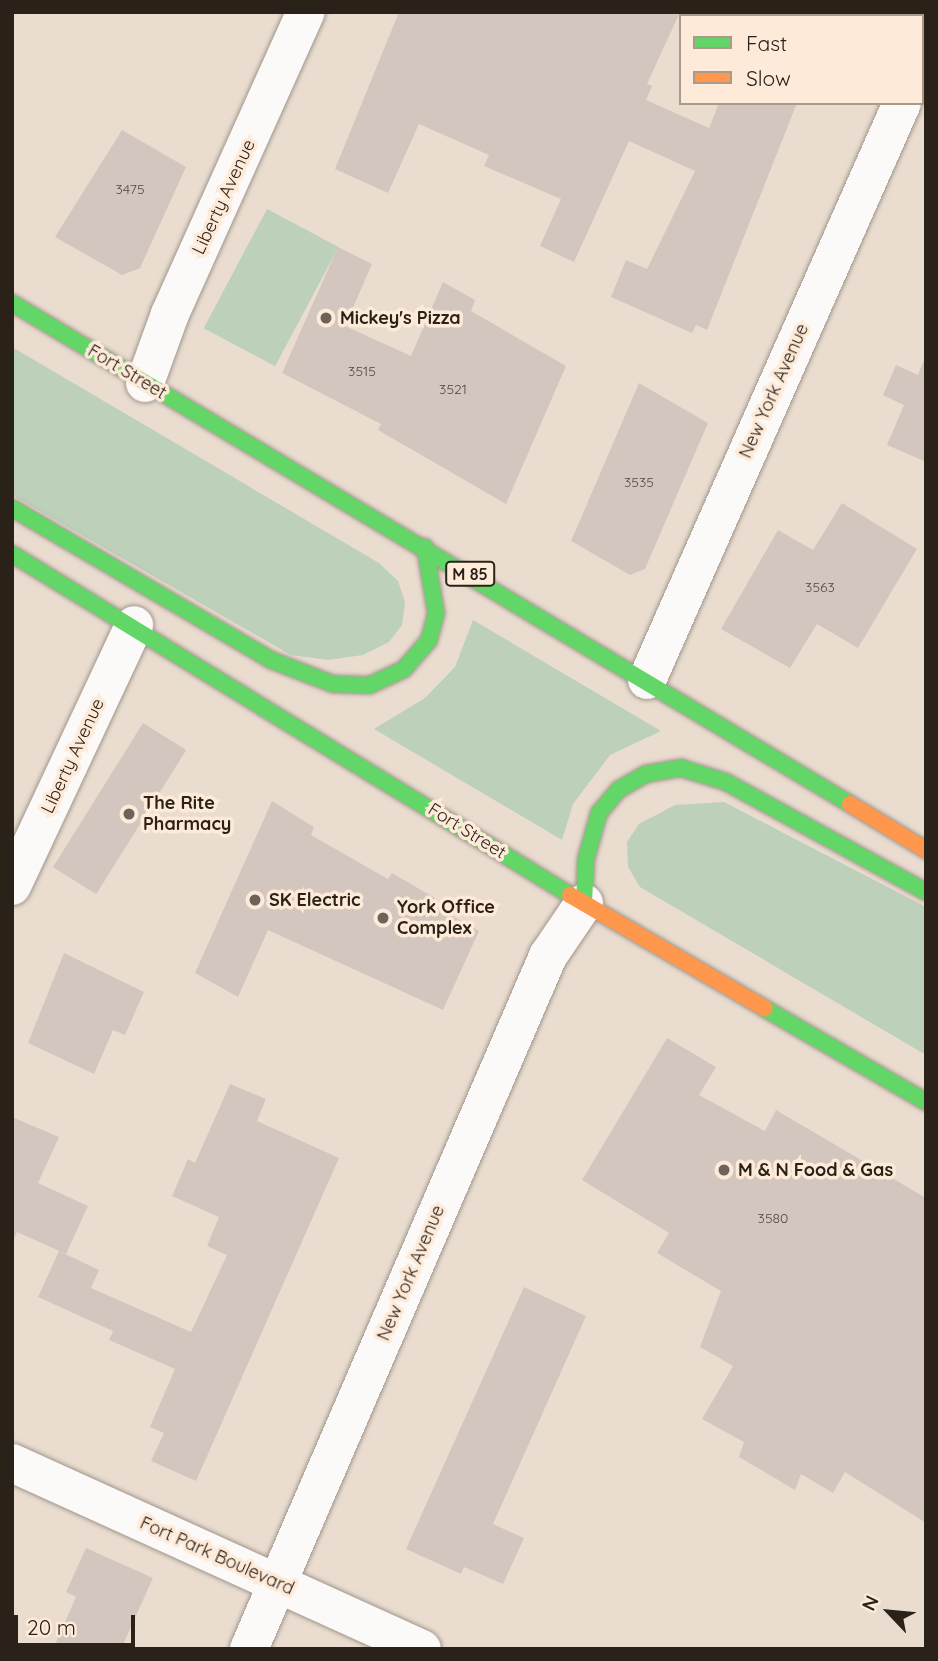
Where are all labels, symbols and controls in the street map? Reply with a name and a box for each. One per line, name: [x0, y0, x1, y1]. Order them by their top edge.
legend: [679, 14, 924, 105]
text: Fast: [746, 30, 787, 56]
text: Slow: [746, 65, 791, 91]
street label: Liberty Avenue: [188, 136, 260, 258]
house number: 3475: [115, 181, 145, 197]
place label: Mickey's Pizza: [340, 307, 461, 329]
marker: Mickey's Pizza: [318, 310, 334, 326]
street label: New York Avenue: [735, 320, 813, 462]
street label: Fort Street: [84, 340, 170, 404]
house number: 3515: [348, 363, 376, 379]
house number: 3521: [439, 381, 467, 397]
house number: 3535: [624, 474, 654, 490]
road number: M 85: [444, 562, 496, 586]
house number: 3563: [805, 579, 835, 595]
street label: Liberty Avenue: [37, 695, 109, 817]
place label: The Rite Pharmacy: [143, 793, 231, 836]
street label: Fort Street: [424, 799, 510, 863]
marker: The Rite Pharmacy: [121, 806, 137, 822]
place label: SK Electric: [269, 889, 360, 911]
marker: SK Electric: [247, 892, 263, 908]
place label: York Office Complex: [397, 897, 495, 940]
marker: York Office Complex: [375, 910, 391, 926]
place label: M & N Food & Gas: [738, 1159, 893, 1181]
marker: M & N Food & Gas: [716, 1162, 732, 1178]
street label: New York Avenue: [373, 1202, 449, 1344]
house number: 3580: [758, 1210, 788, 1226]
street label: Fort Park Boulevard: [137, 1512, 297, 1600]
north arrow: [854, 1577, 924, 1647]
text: N: [856, 1591, 884, 1614]
scale bar: [18, 1602, 138, 1646]
text: 20 m: [27, 1614, 76, 1640]

